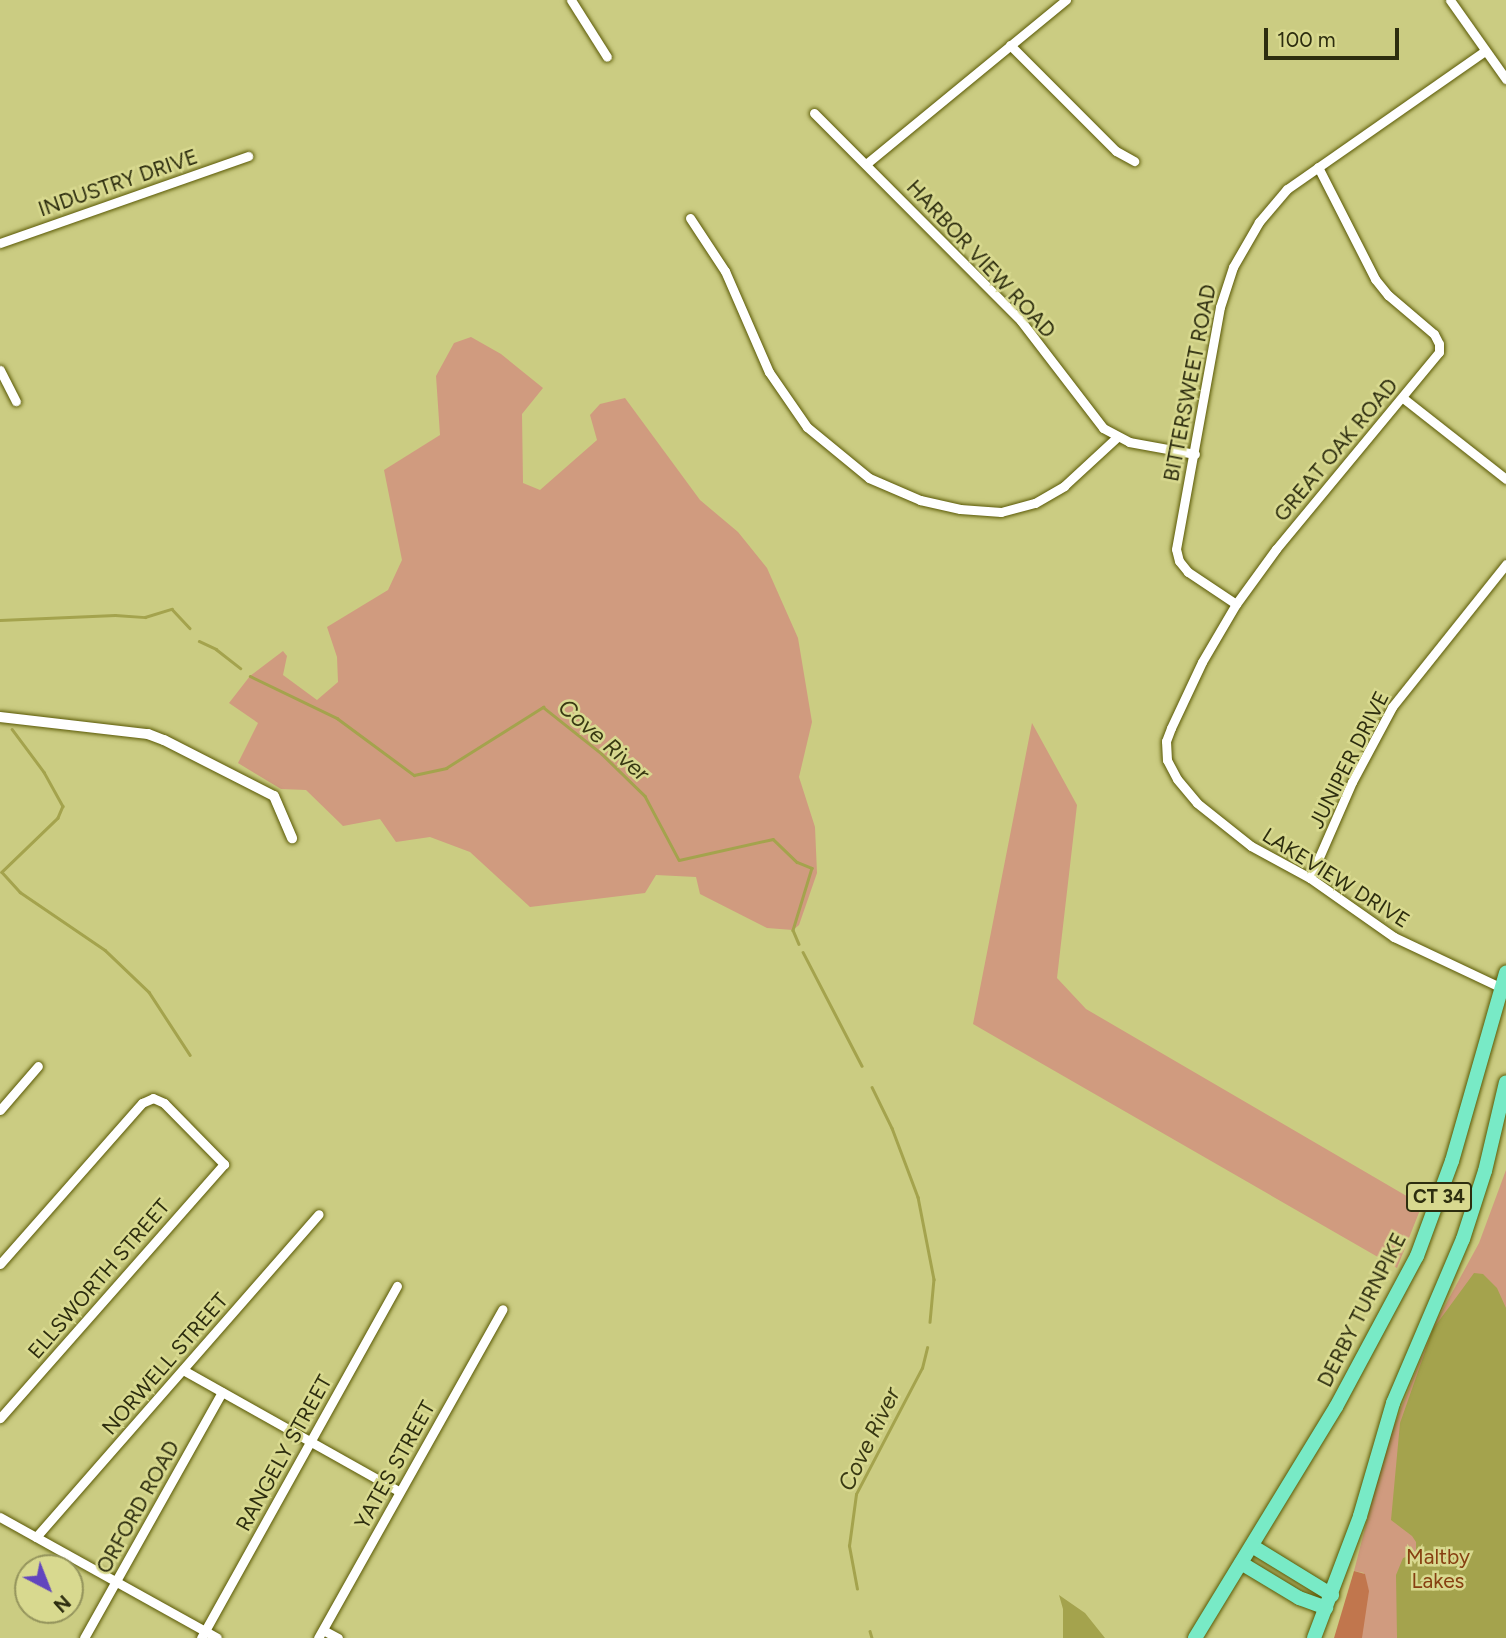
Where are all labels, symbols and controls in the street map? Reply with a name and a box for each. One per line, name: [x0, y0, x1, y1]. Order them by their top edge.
scale bar: [1268, 14, 1403, 58]
text: 100 m: [1277, 27, 1336, 52]
street label: INDUSTRY DRIVE: [35, 144, 201, 222]
street label: HARBOR VIEW ROAD: [901, 175, 1061, 343]
street label: BITTERSWEET ROAD: [1159, 282, 1221, 484]
street label: GREAT OAK ROAD: [1269, 373, 1403, 527]
street label: JUNIPER DRIVE: [1304, 687, 1394, 833]
water label: Cove River: [553, 693, 655, 787]
street label: LAKEVIEW DRIVE: [1258, 823, 1414, 933]
road number: CT 34: [1406, 1182, 1472, 1212]
street label: ELLSWORTH STREET: [23, 1194, 175, 1364]
street label: DERBY TURNPIKE: [1312, 1229, 1412, 1391]
street label: NORWELL STREET: [97, 1288, 233, 1440]
street label: RANGELY STREET: [231, 1371, 337, 1535]
water label: Cove River: [832, 1383, 906, 1495]
street label: YATES STREET: [349, 1396, 441, 1534]
street label: ORFORD ROAD: [91, 1436, 185, 1578]
park label: Maltby Lakes: [1406, 1544, 1470, 1594]
north arrow: [14, 1554, 84, 1624]
text: N: [49, 1590, 75, 1617]

